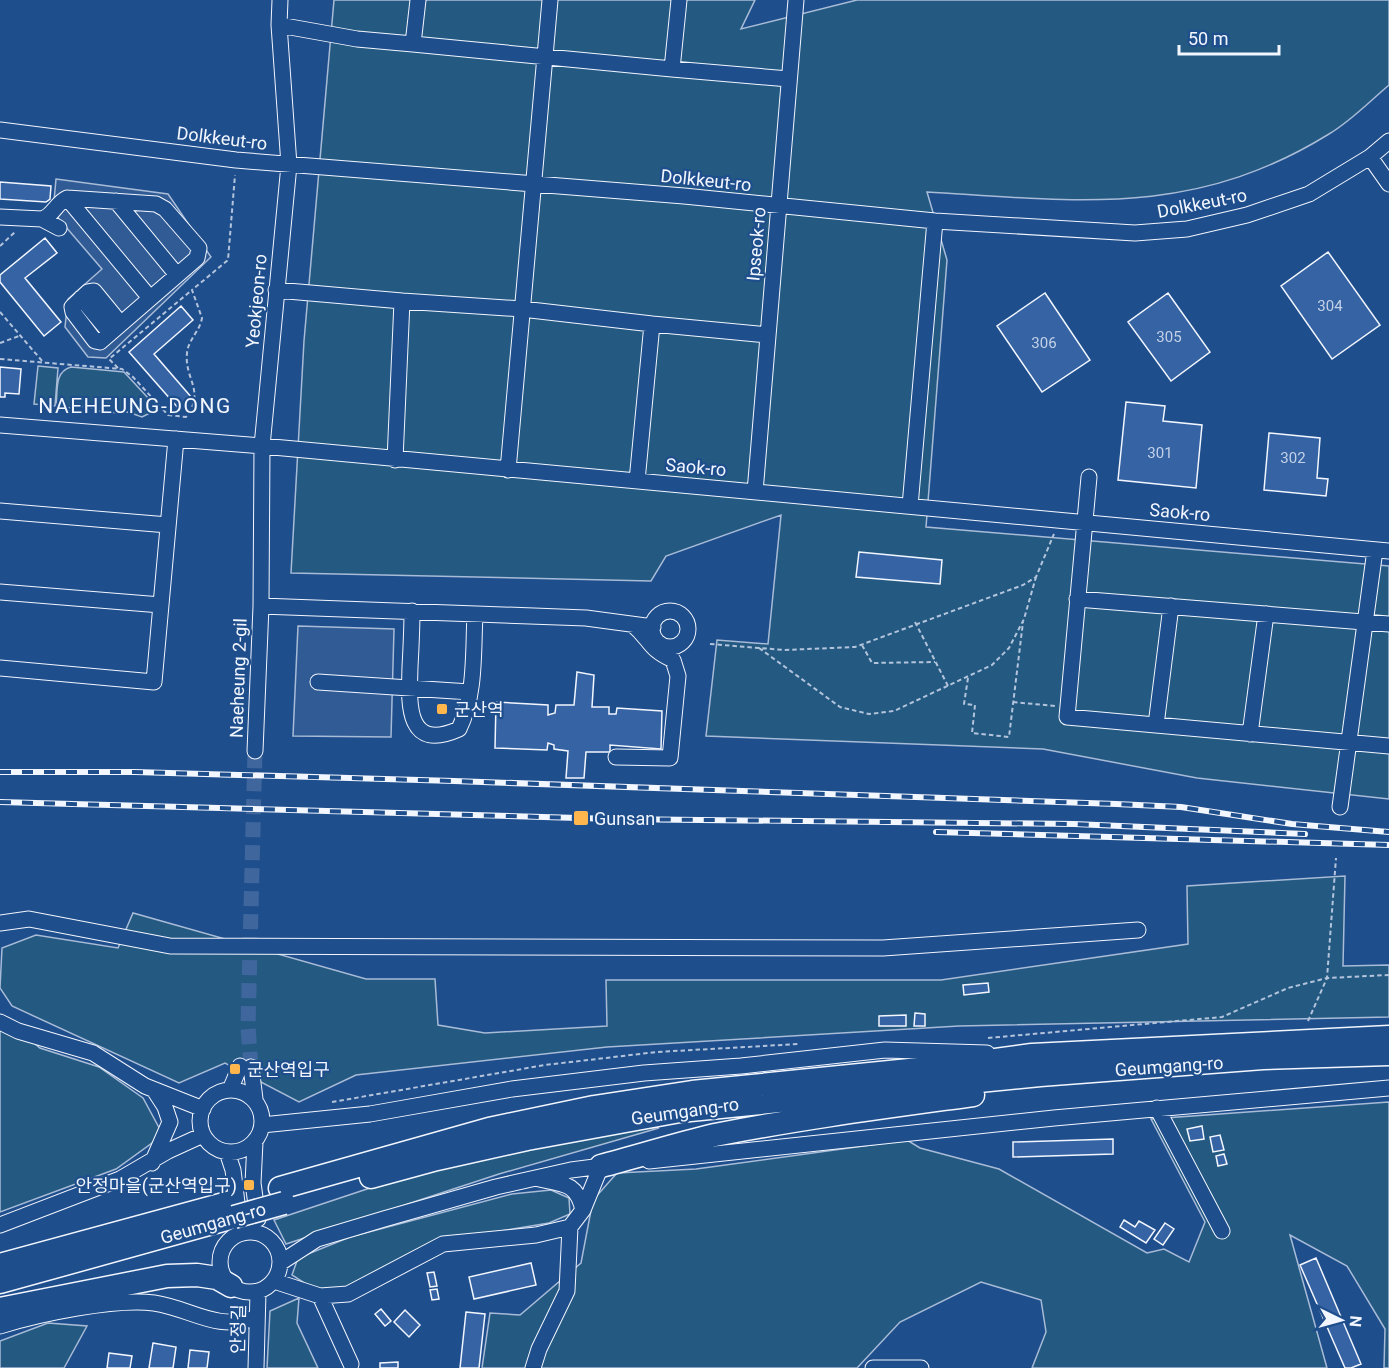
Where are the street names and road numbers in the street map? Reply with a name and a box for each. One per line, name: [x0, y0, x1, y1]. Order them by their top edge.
street label: Dolkkeut-ro: [176, 122, 268, 154]
street label: Dolkkeut-ro: [660, 165, 752, 195]
street label: Dolkkeut-ro: [1155, 184, 1249, 222]
street label: Ipseok-ro: [742, 206, 770, 282]
street label: Yeokjeon-ro: [241, 253, 271, 349]
street label: Saok-ro: [665, 454, 727, 480]
street label: Saok-ro: [1149, 499, 1211, 525]
street label: Naeheung 2-gil: [225, 618, 251, 738]
street label: Geumgang-ro: [1114, 1052, 1224, 1080]
street label: Geumgang-ro: [630, 1093, 740, 1129]
street label: Geumgang-ro: [158, 1198, 268, 1248]
street label: 안정길: [227, 1304, 249, 1354]

